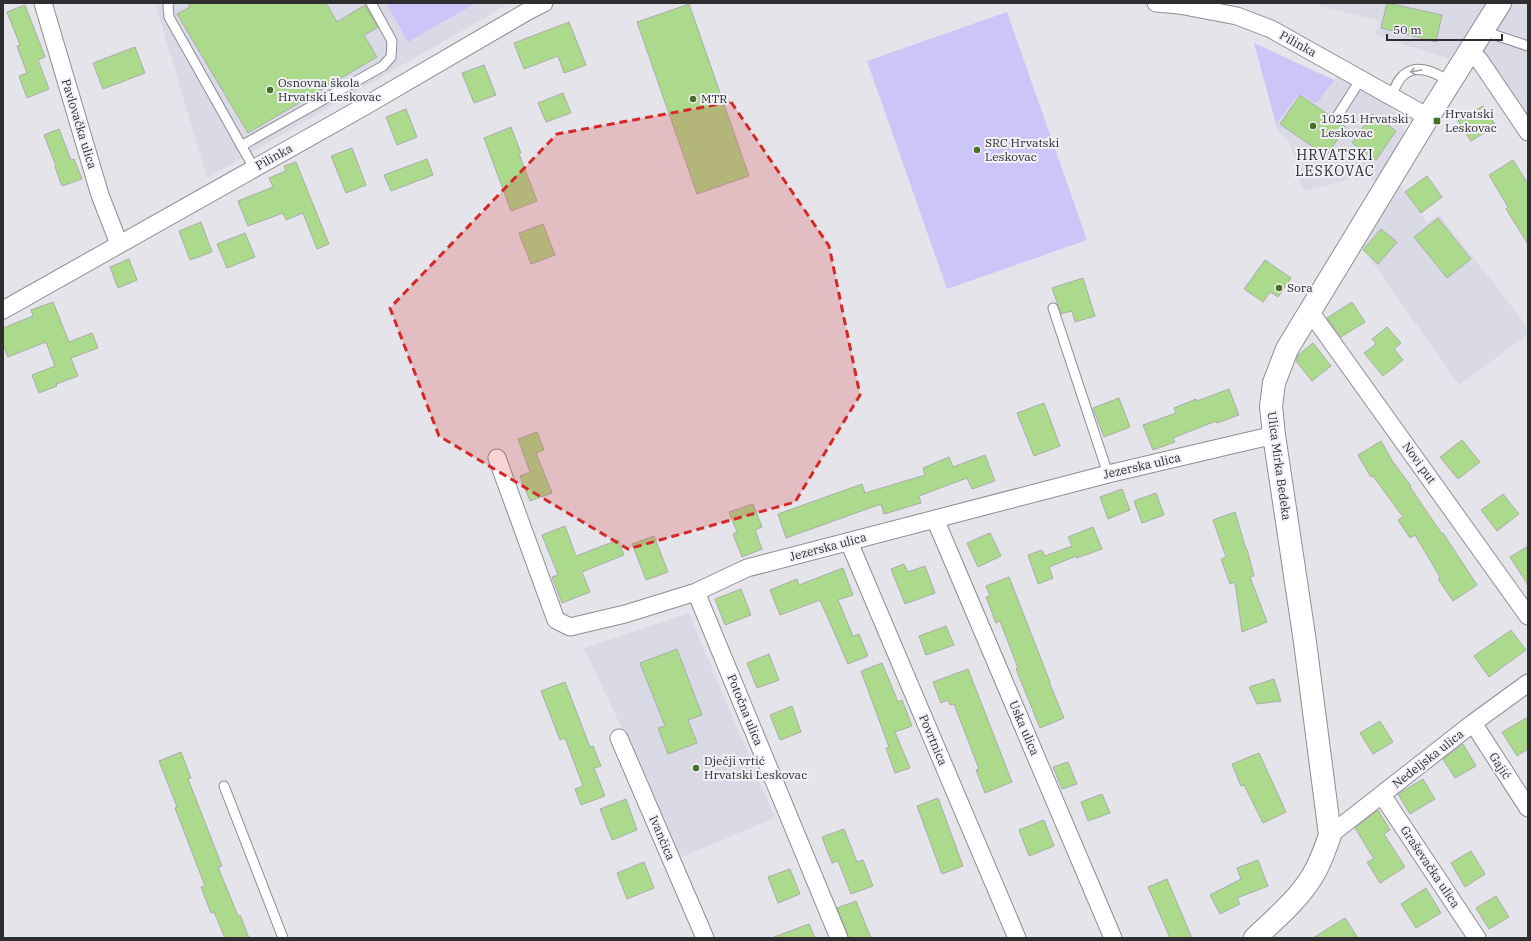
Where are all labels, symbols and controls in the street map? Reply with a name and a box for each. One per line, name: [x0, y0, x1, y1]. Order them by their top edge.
scale bar: [1387, 16, 1502, 42]
text: 50 m: [1393, 22, 1422, 37]
street label: Pilinka: [1277, 27, 1320, 60]
one-way arrow: [1409, 67, 1422, 75]
place label: Osnovna škola Hrvatski Leskovac: [278, 75, 381, 104]
street label: Pavlovačka ulica: [59, 77, 100, 171]
marker: Osnovna škola Hrvatski Leskovac: [265, 85, 275, 95]
place label: MTR: [701, 91, 727, 106]
marker: MTR: [688, 94, 698, 104]
place label: Hrvatski Leskovac: [1445, 106, 1497, 135]
place label: 10251 Hrvatski Leskovac: [1321, 111, 1409, 140]
marker: Hrvatski Leskovac: [1432, 116, 1442, 126]
marker: 10251 Hrvatski Leskovac: [1308, 121, 1318, 131]
place label: SRC Hrvatski Leskovac: [985, 135, 1059, 164]
street label: Pilinka: [253, 140, 295, 173]
marker: SRC Hrvatski Leskovac: [972, 145, 982, 155]
district label: HRVATSKI LESKOVAC: [1295, 146, 1375, 180]
place label: Sora: [1287, 280, 1313, 295]
marker: Sora: [1274, 283, 1284, 293]
street label: Ulica Mirka Bedeka: [1264, 411, 1295, 522]
street label: Novi put: [1399, 439, 1440, 486]
street label: Jezerska ulica: [1102, 449, 1183, 482]
street label: Jezerska ulica: [788, 529, 868, 564]
street label: Potočna ulica: [724, 672, 767, 748]
street label: Uska ulica: [1006, 698, 1043, 758]
street label: Povrtnica: [916, 712, 951, 768]
street label: Nedeljska ulica: [1389, 726, 1467, 791]
street label: Gajić: [1486, 750, 1515, 782]
place label: Dječji vrtić Hrvatski Leskovac: [704, 753, 807, 782]
marker: Dječji vrtić Hrvatski Leskovac: [691, 763, 701, 773]
street label: Ivančica: [646, 813, 679, 863]
street label: Graševačka ulica: [1397, 823, 1464, 911]

